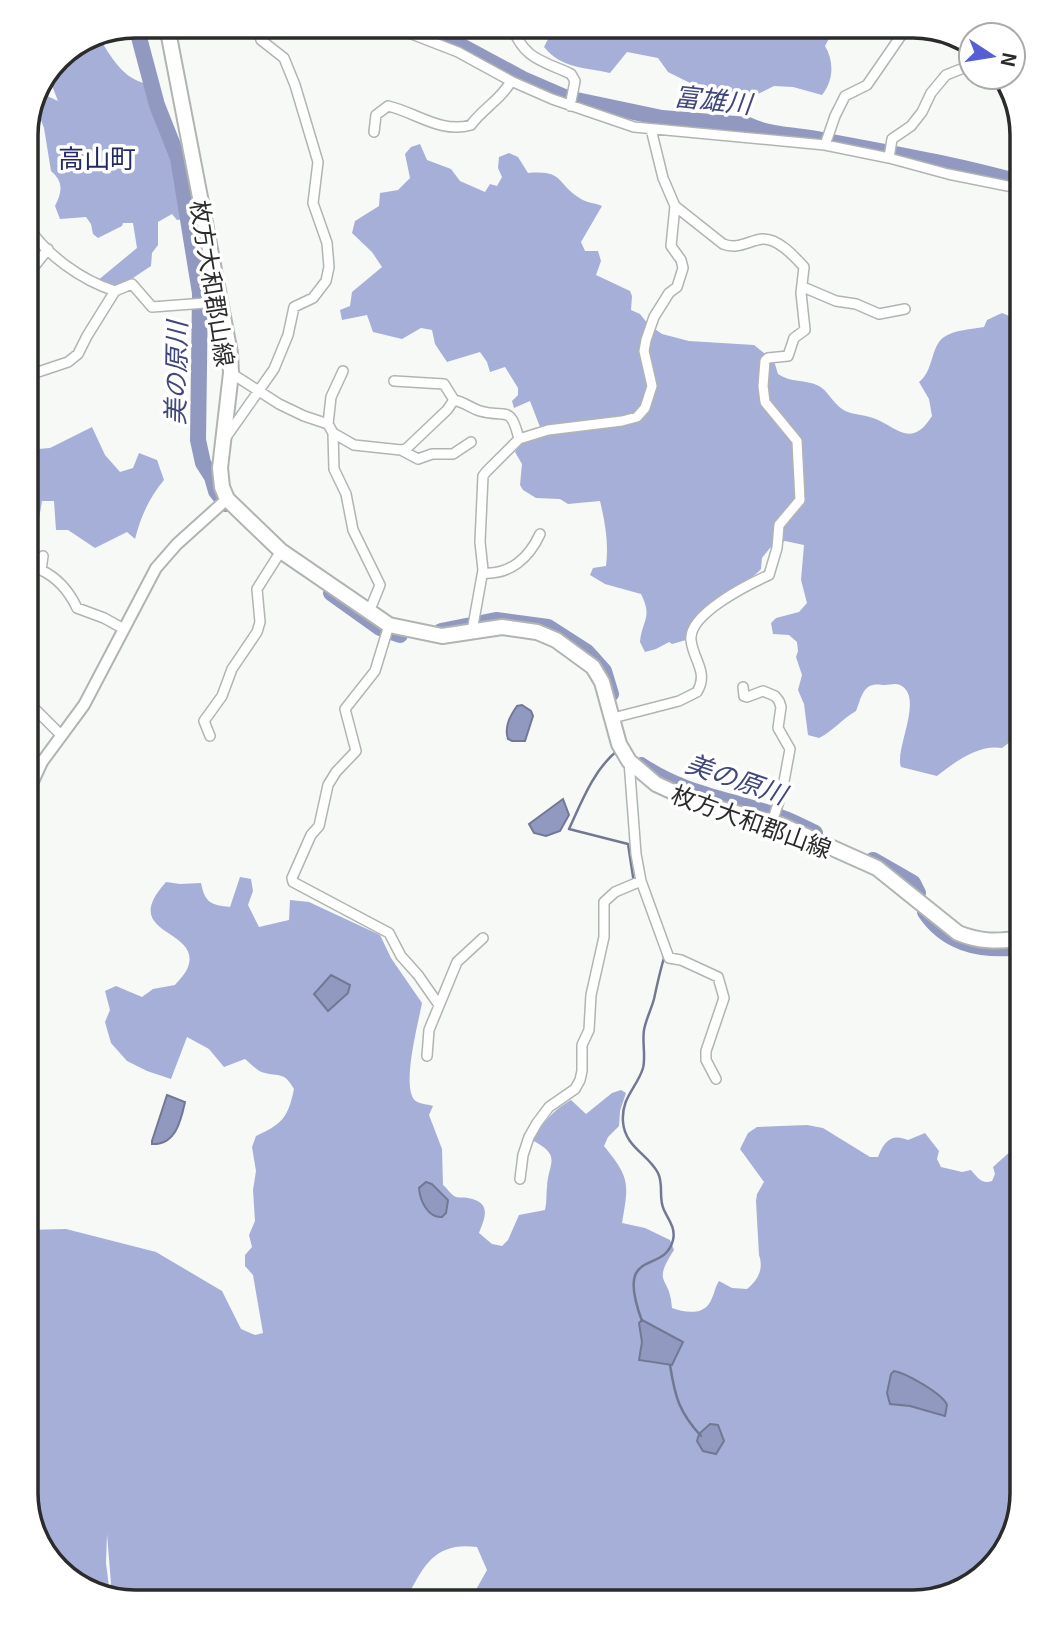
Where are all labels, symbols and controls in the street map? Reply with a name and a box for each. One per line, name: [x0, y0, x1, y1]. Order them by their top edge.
north arrow: [957, 21, 1027, 91]
text: N: [995, 50, 1025, 70]
water label: 富雄川: [672, 76, 757, 121]
district label: 高山町: [58, 138, 136, 175]
street label: 枚方大和郡山線: [184, 197, 244, 369]
water label: 美の原川: [155, 318, 193, 425]
water label: 美の原川: [682, 743, 795, 812]
street label: 枚方大和郡山線: [667, 775, 837, 865]

